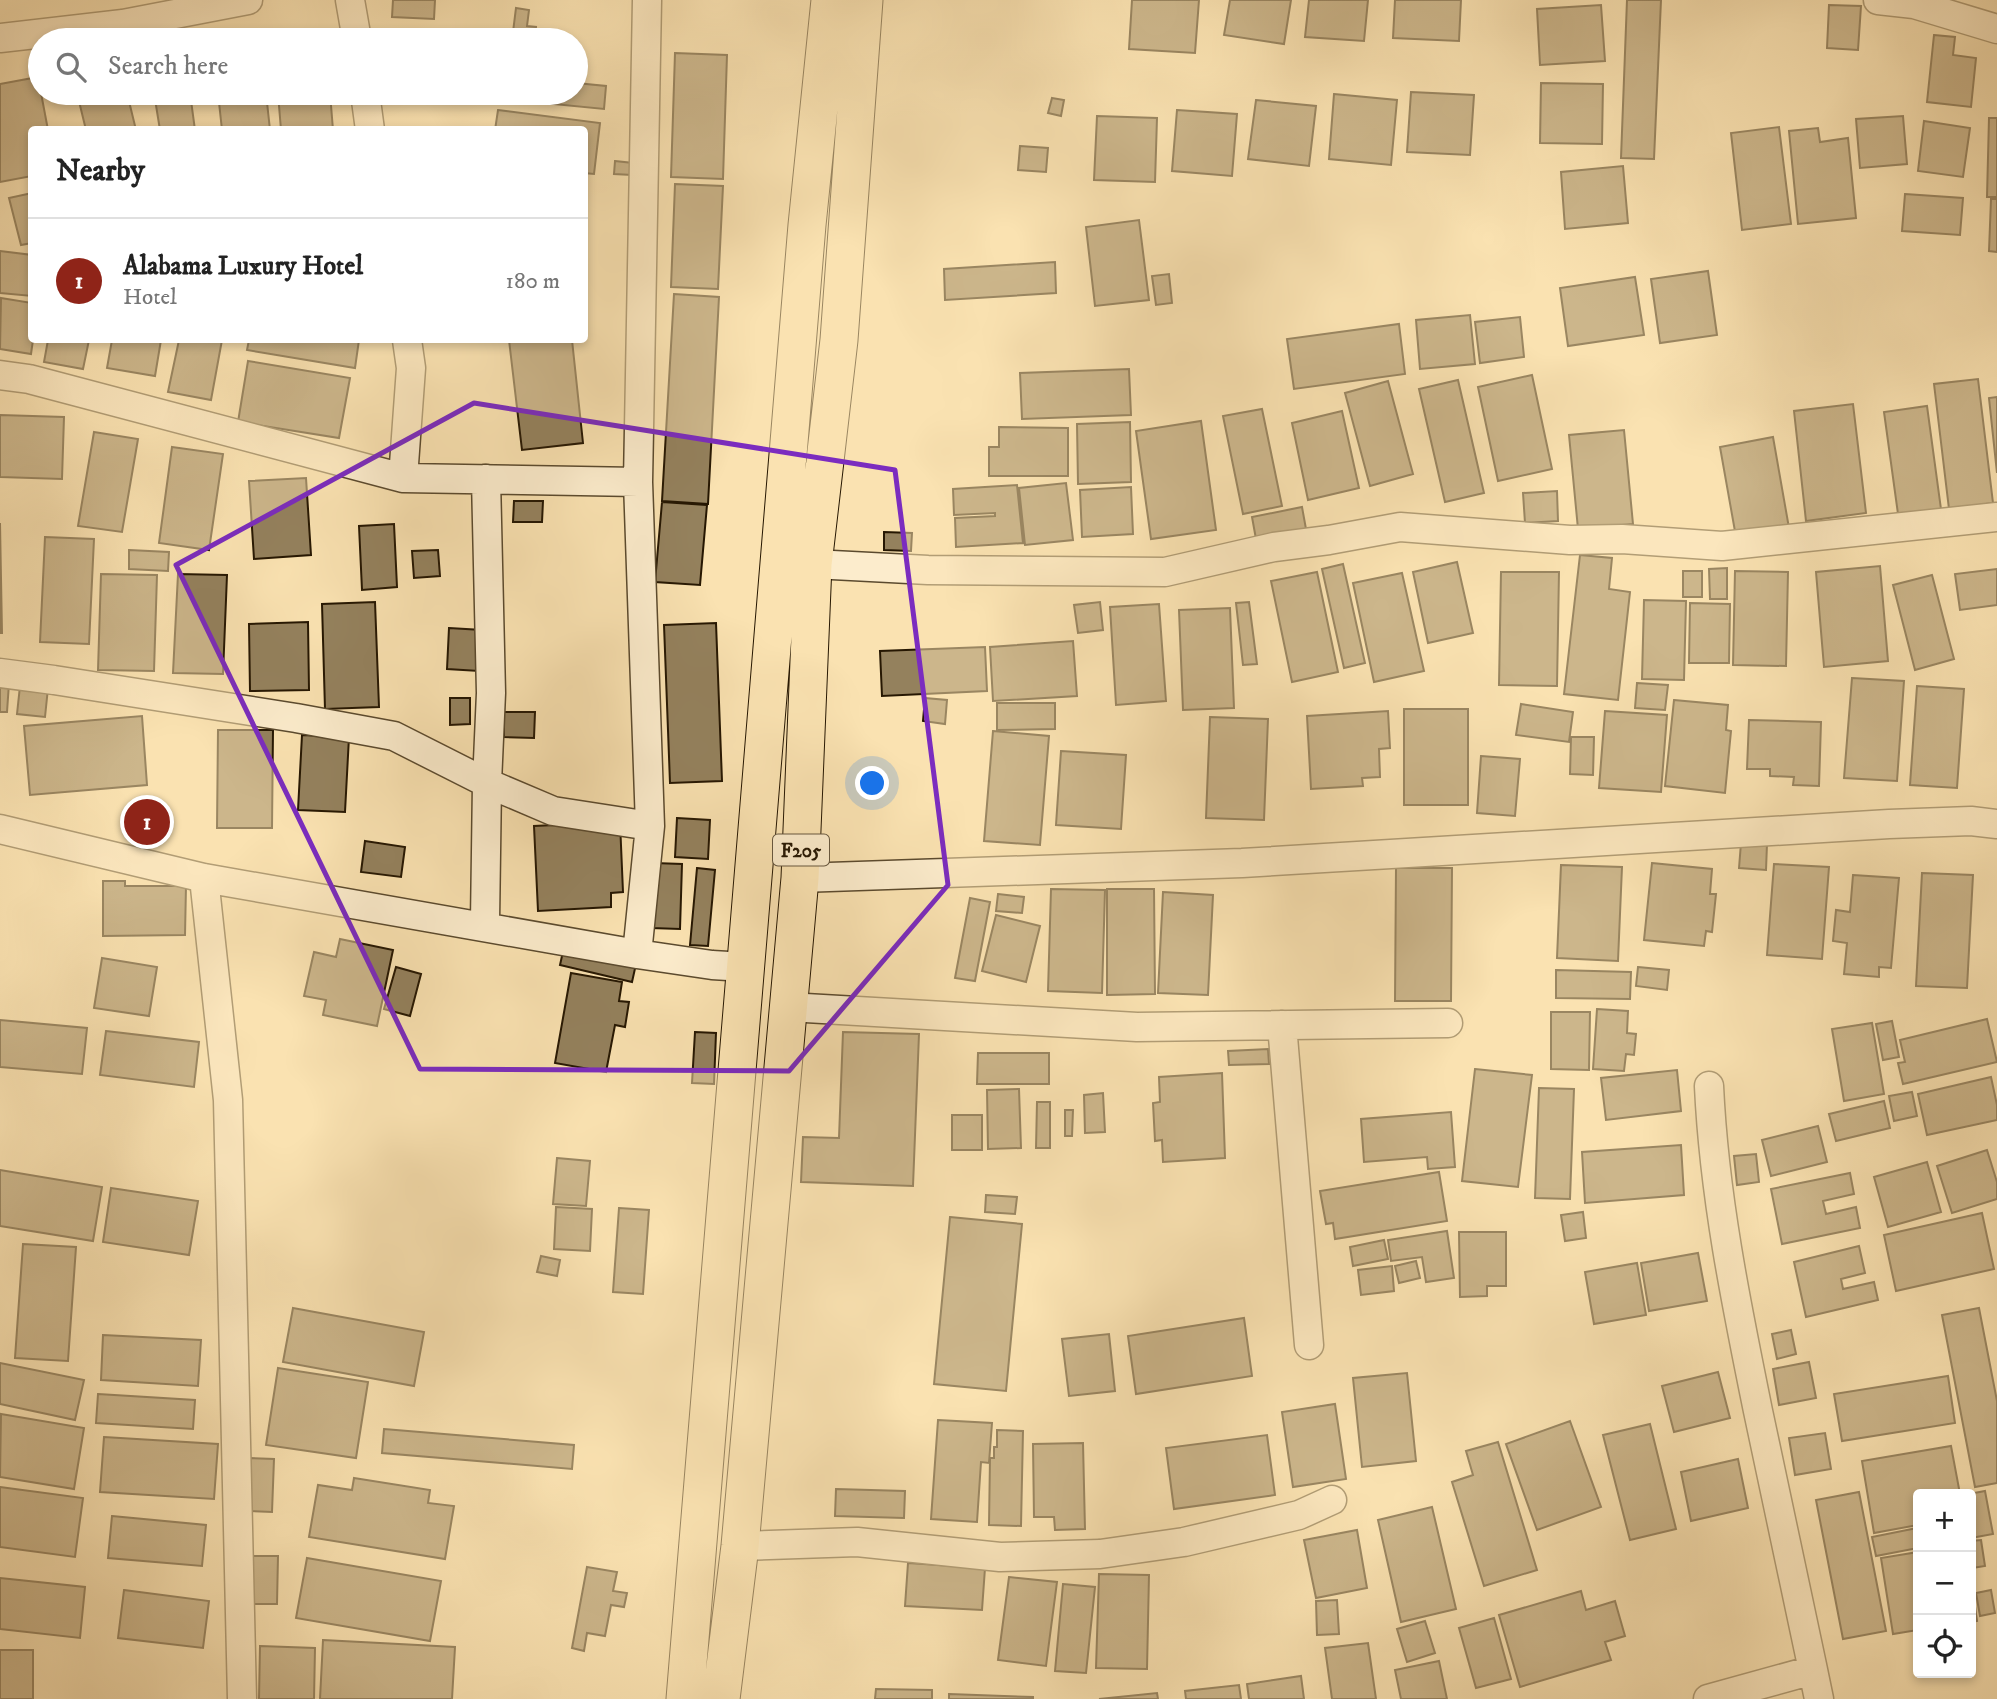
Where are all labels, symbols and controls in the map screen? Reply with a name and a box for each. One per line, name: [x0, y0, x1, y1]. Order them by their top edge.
search box: [28, 28, 588, 105]
icon: search: [52, 48, 90, 86]
text: Search here: [108, 50, 228, 83]
text: Nearby: [56, 153, 145, 190]
text: Alabama Luxury Hotel: [123, 250, 363, 283]
text: 1: [75, 267, 83, 296]
text: 180 m: [505, 267, 560, 296]
text: Hotel: [123, 283, 177, 312]
your location: [855, 766, 889, 800]
pin: 1: [124, 796, 170, 848]
road number: F205: [773, 834, 829, 866]
map controls: [1913, 1489, 1976, 1678]
button: +: [1913, 1489, 1976, 1552]
button: −: [1913, 1552, 1976, 1615]
button: locate: [1913, 1615, 1976, 1678]

